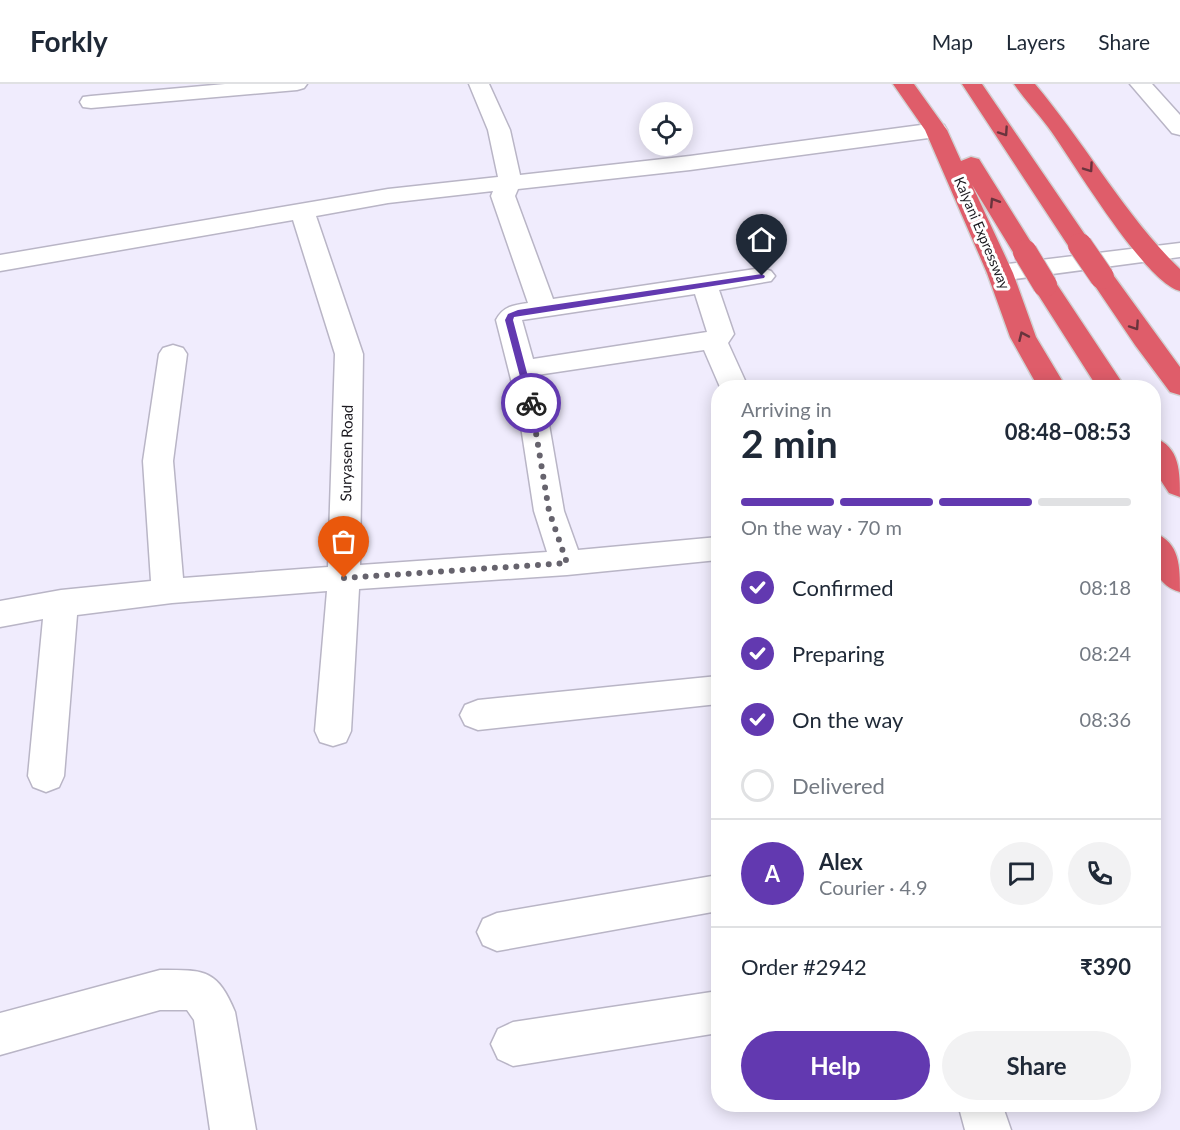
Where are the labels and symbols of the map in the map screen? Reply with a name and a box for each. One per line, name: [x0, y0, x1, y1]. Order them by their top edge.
one-way arrow: [997, 126, 1008, 137]
one-way arrow: [1082, 162, 1093, 173]
street label: Kalyani Expressway: [951, 174, 1014, 292]
one-way arrow: [990, 198, 1002, 208]
pin: [736, 214, 787, 276]
one-way arrow: [1128, 319, 1139, 330]
one-way arrow: [1019, 331, 1031, 342]
courier: [501, 373, 561, 433]
street label: Suryasen Road: [336, 404, 356, 502]
pin: [318, 516, 369, 578]

